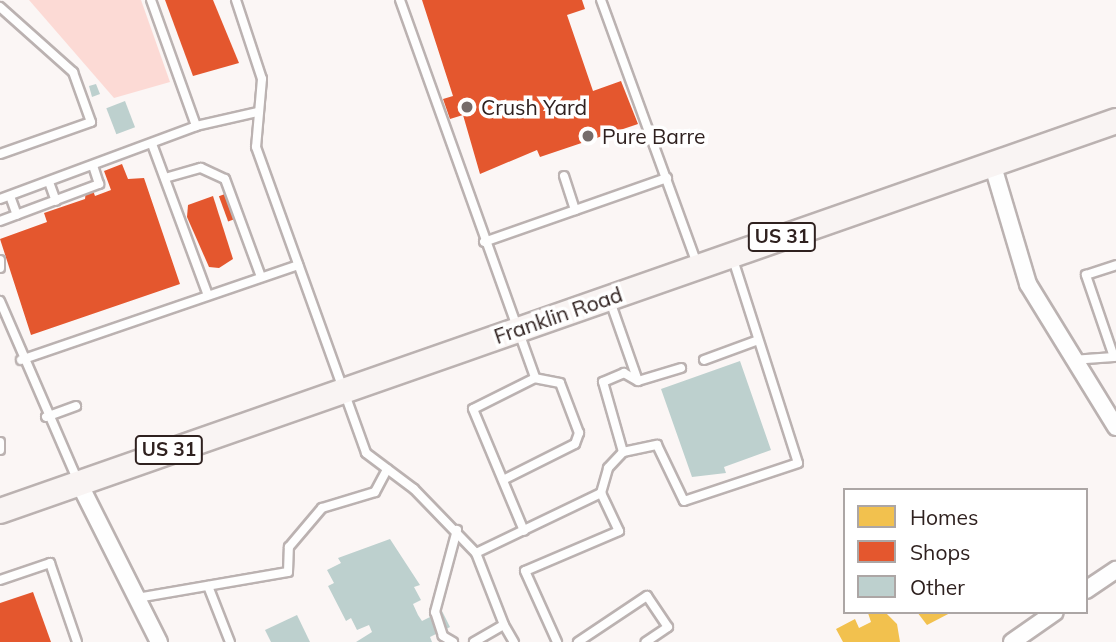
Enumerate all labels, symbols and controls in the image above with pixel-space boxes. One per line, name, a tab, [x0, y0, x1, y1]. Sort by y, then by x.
place label: Crush Yard	[481, 94, 587, 120]
marker: Crush Yard	[459, 99, 475, 115]
place label: Pure Barre	[602, 123, 705, 149]
marker: Pure Barre	[580, 128, 596, 144]
road number: US 31	[747, 221, 817, 252]
street label: Franklin Road	[491, 281, 625, 349]
road number: US 31	[134, 435, 204, 466]
legend	[843, 488, 1088, 614]
text: Homes	[910, 504, 978, 530]
text: Shops	[910, 539, 970, 565]
text: Other	[910, 574, 965, 600]

